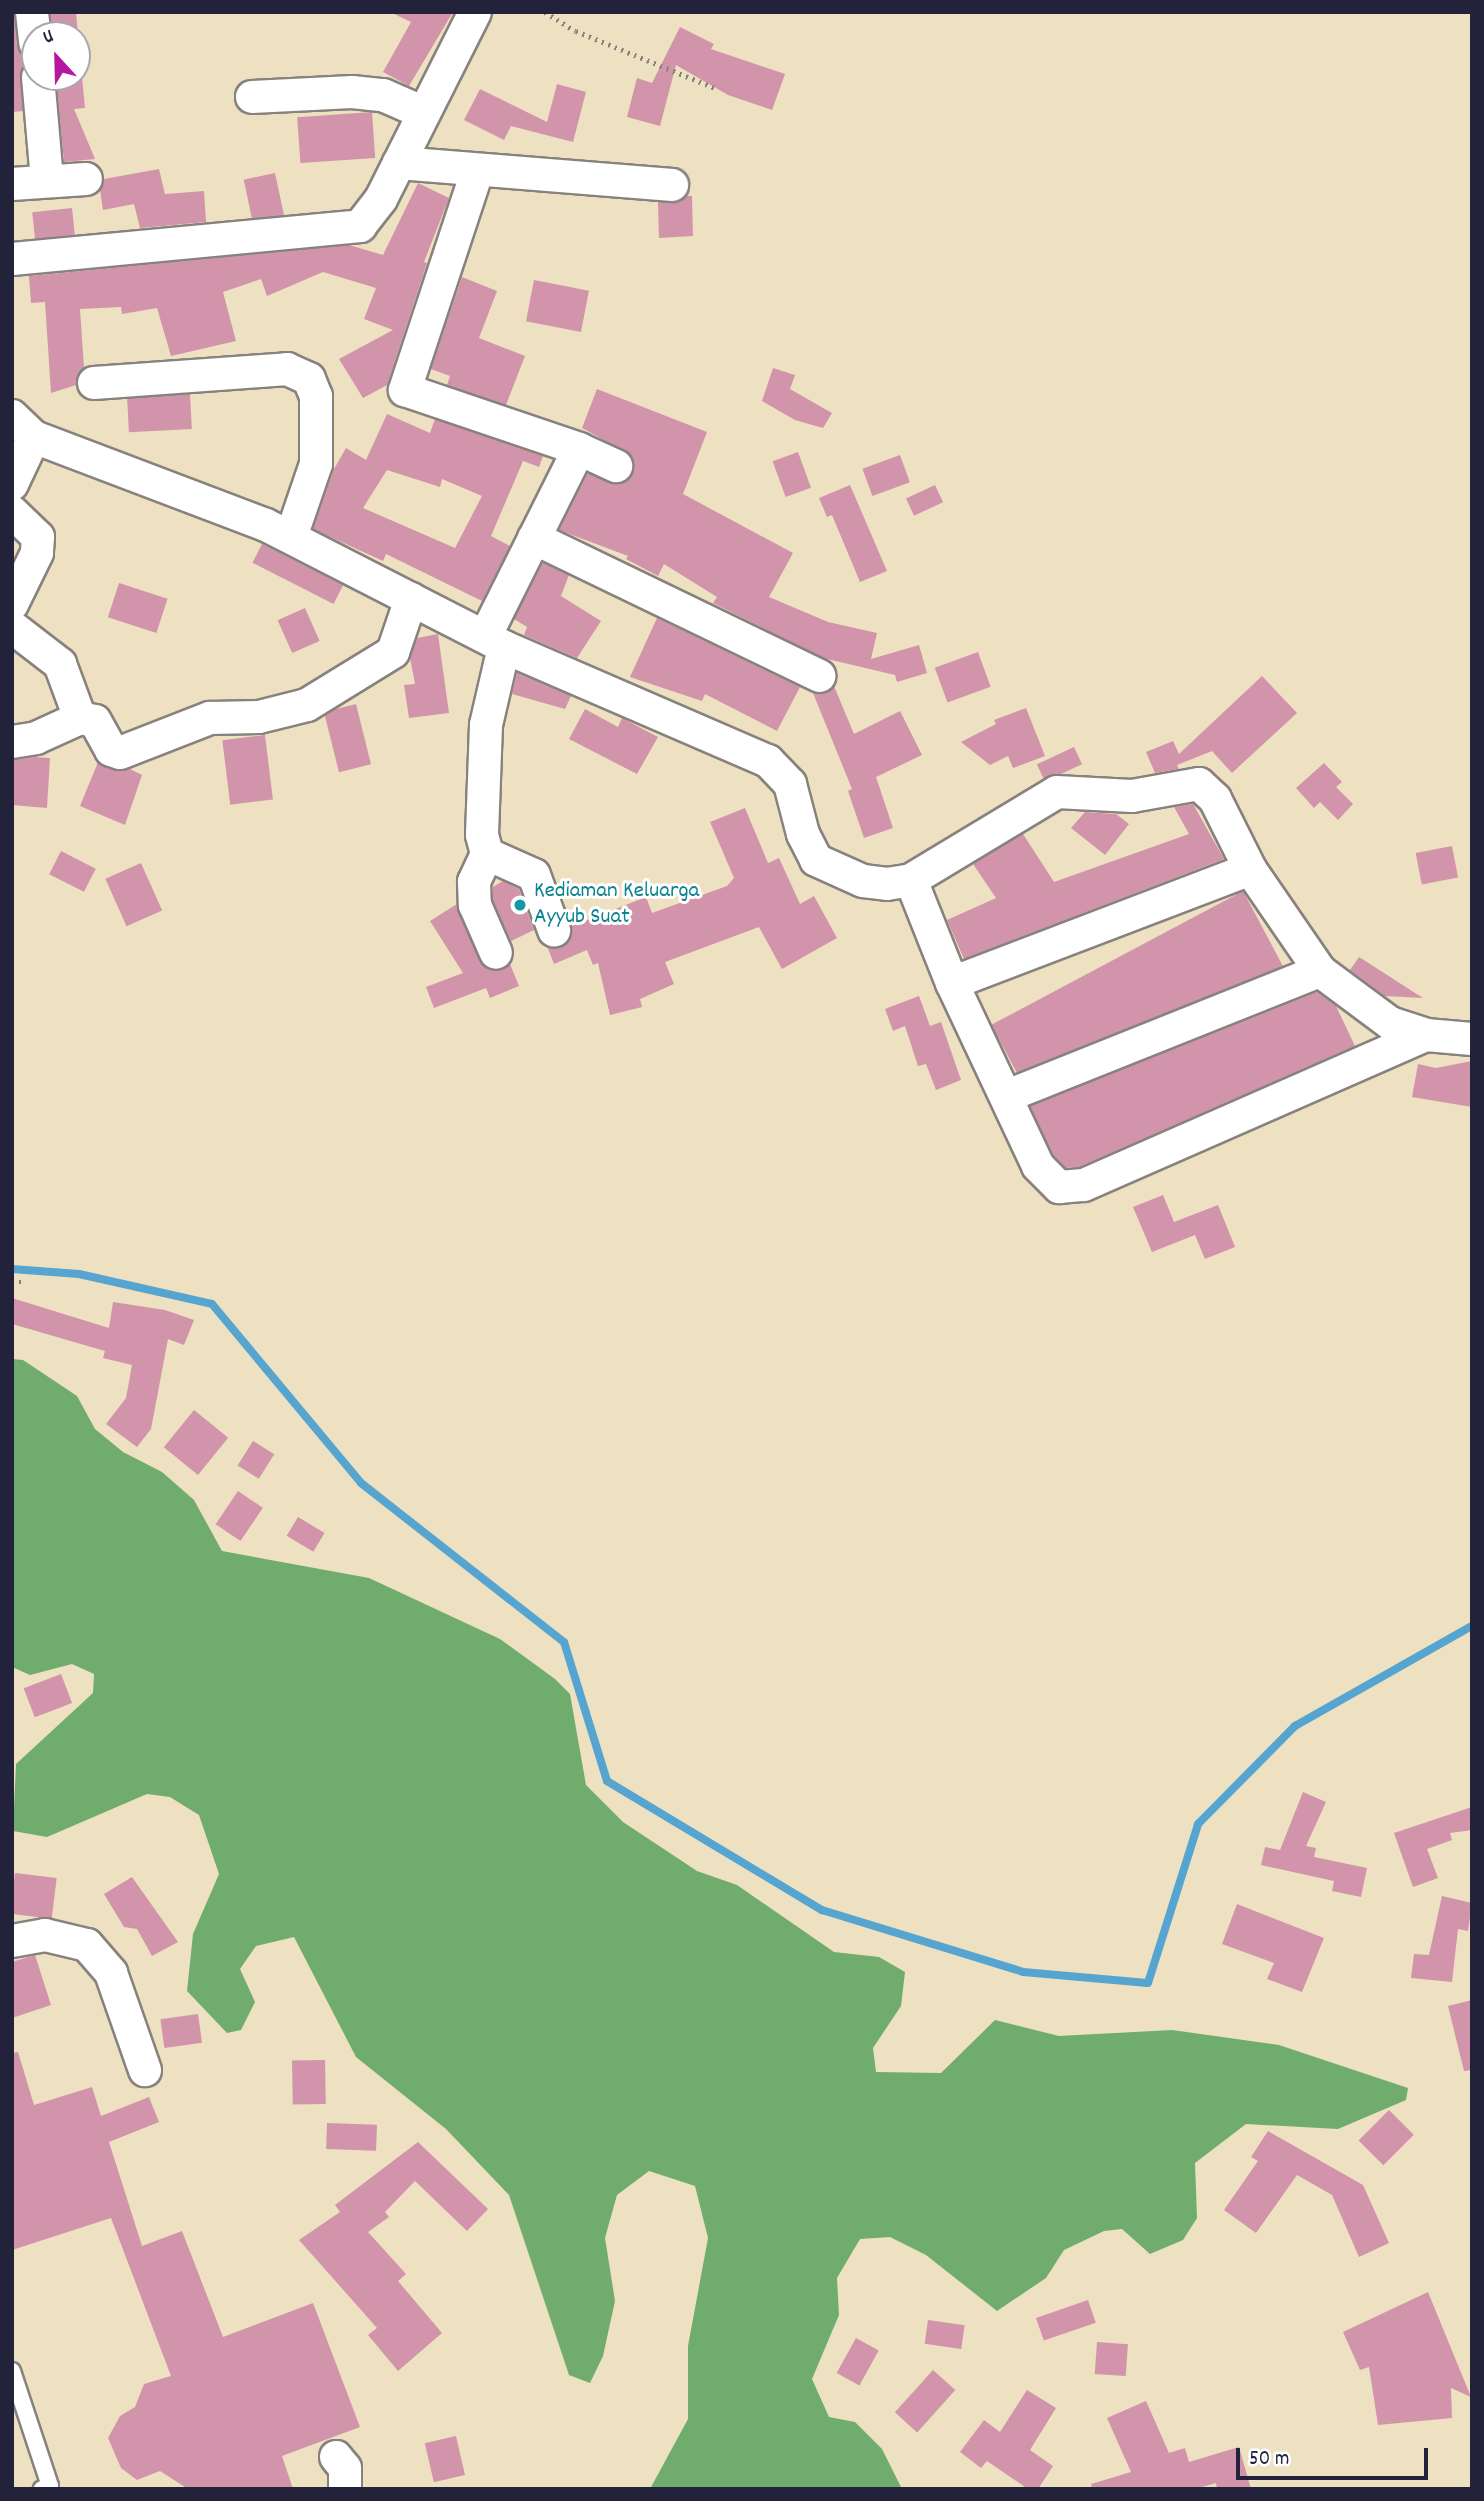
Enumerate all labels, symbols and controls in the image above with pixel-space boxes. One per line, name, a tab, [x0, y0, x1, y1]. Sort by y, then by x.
north arrow	[21, 21, 91, 91]
text: U	[39, 24, 58, 52]
place label: Kediaman Keluarga Ayyub Suat	[534, 878, 699, 932]
marker: Kediaman Keluarga Ayyub Suat	[512, 897, 528, 913]
scale bar	[1239, 2434, 1432, 2478]
text: 50 m	[1249, 2445, 1289, 2475]

